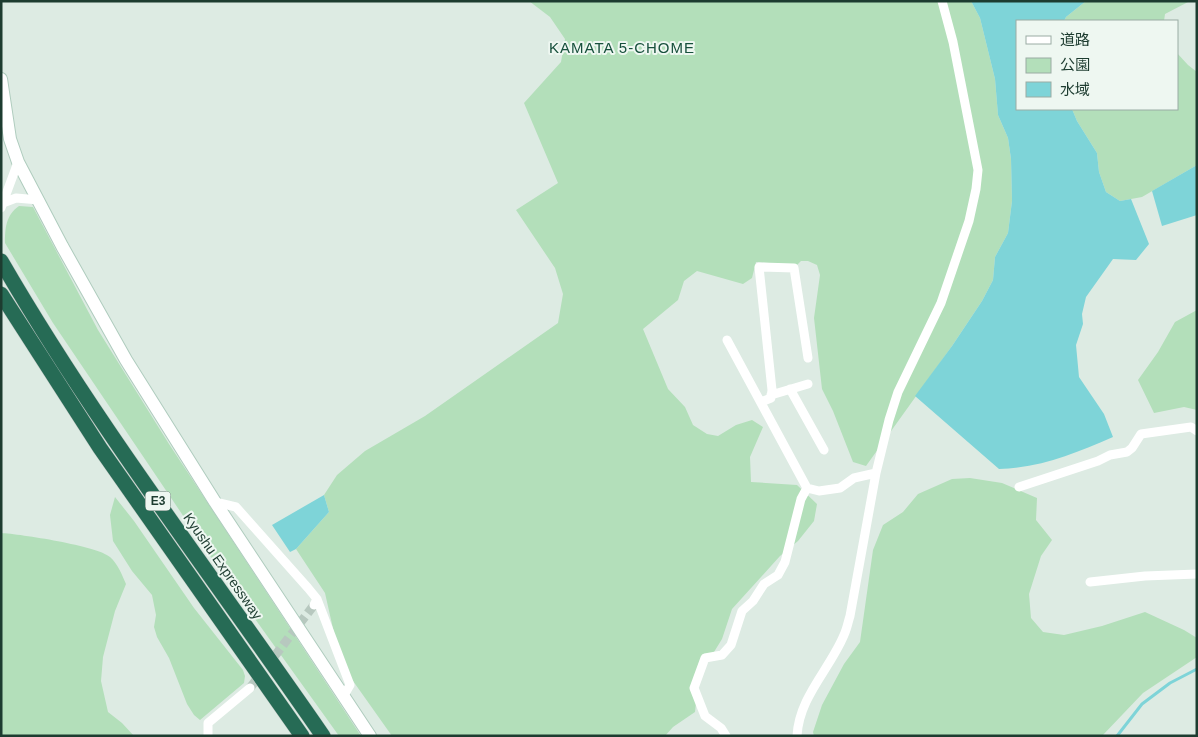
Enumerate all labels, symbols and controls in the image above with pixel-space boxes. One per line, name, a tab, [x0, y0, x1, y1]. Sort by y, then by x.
legend	[1016, 20, 1178, 110]
text: 道路	[1060, 31, 1090, 48]
district label: KAMATA 5-CHOME	[549, 39, 695, 56]
text: 公園	[1060, 56, 1090, 73]
text: 水域	[1060, 81, 1090, 98]
road number: E3	[146, 492, 170, 511]
street label: Kyushu Expressway	[180, 510, 266, 622]

